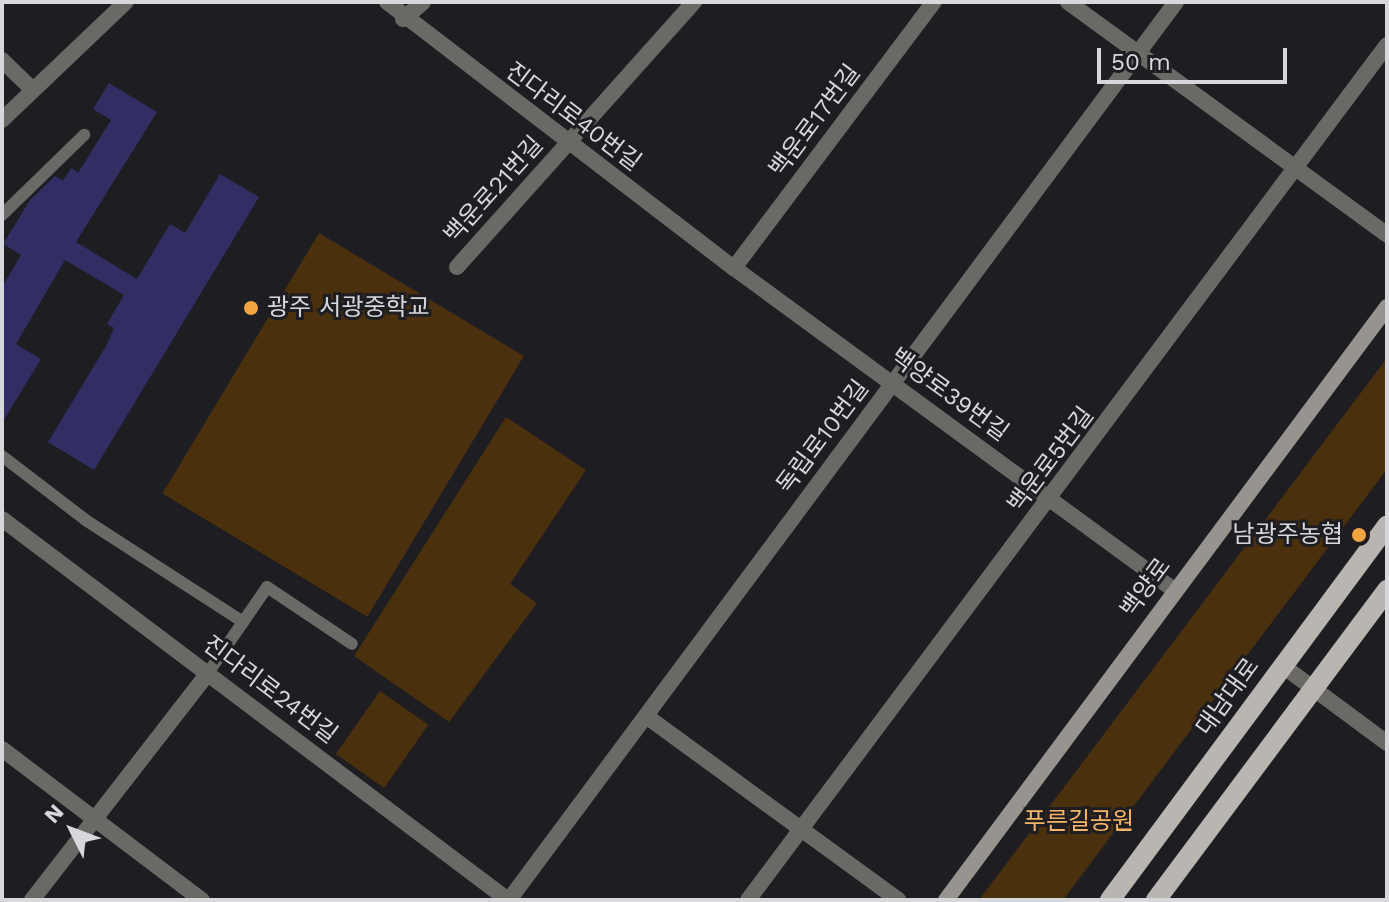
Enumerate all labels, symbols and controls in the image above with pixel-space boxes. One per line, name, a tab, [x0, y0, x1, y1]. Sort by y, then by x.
scale bar	[1101, 32, 1291, 82]
text: 50 m	[1111, 48, 1171, 76]
street label: 진다리로40번길	[500, 57, 646, 177]
street label: 백운로17번길	[763, 59, 867, 183]
street label: 백운로21번길	[439, 131, 549, 249]
place label: 광주 서광중학교	[267, 294, 430, 322]
marker: 광주 서광중학교	[242, 299, 260, 317]
street label: 백양로39번길	[884, 342, 1014, 448]
street label: 독립로10번길	[771, 375, 875, 499]
street label: 백운로5번길	[1002, 402, 1100, 518]
place label: 남광주농협	[1233, 521, 1343, 549]
marker: 남광주농협	[1350, 526, 1368, 544]
street label: 백양로	[1115, 553, 1177, 623]
street label: 진다리로24번길	[197, 630, 343, 750]
street label: 대남대로	[1190, 653, 1266, 741]
north arrow	[32, 790, 112, 870]
text: N	[39, 799, 69, 828]
park label: 푸른길공원	[1024, 808, 1134, 836]

